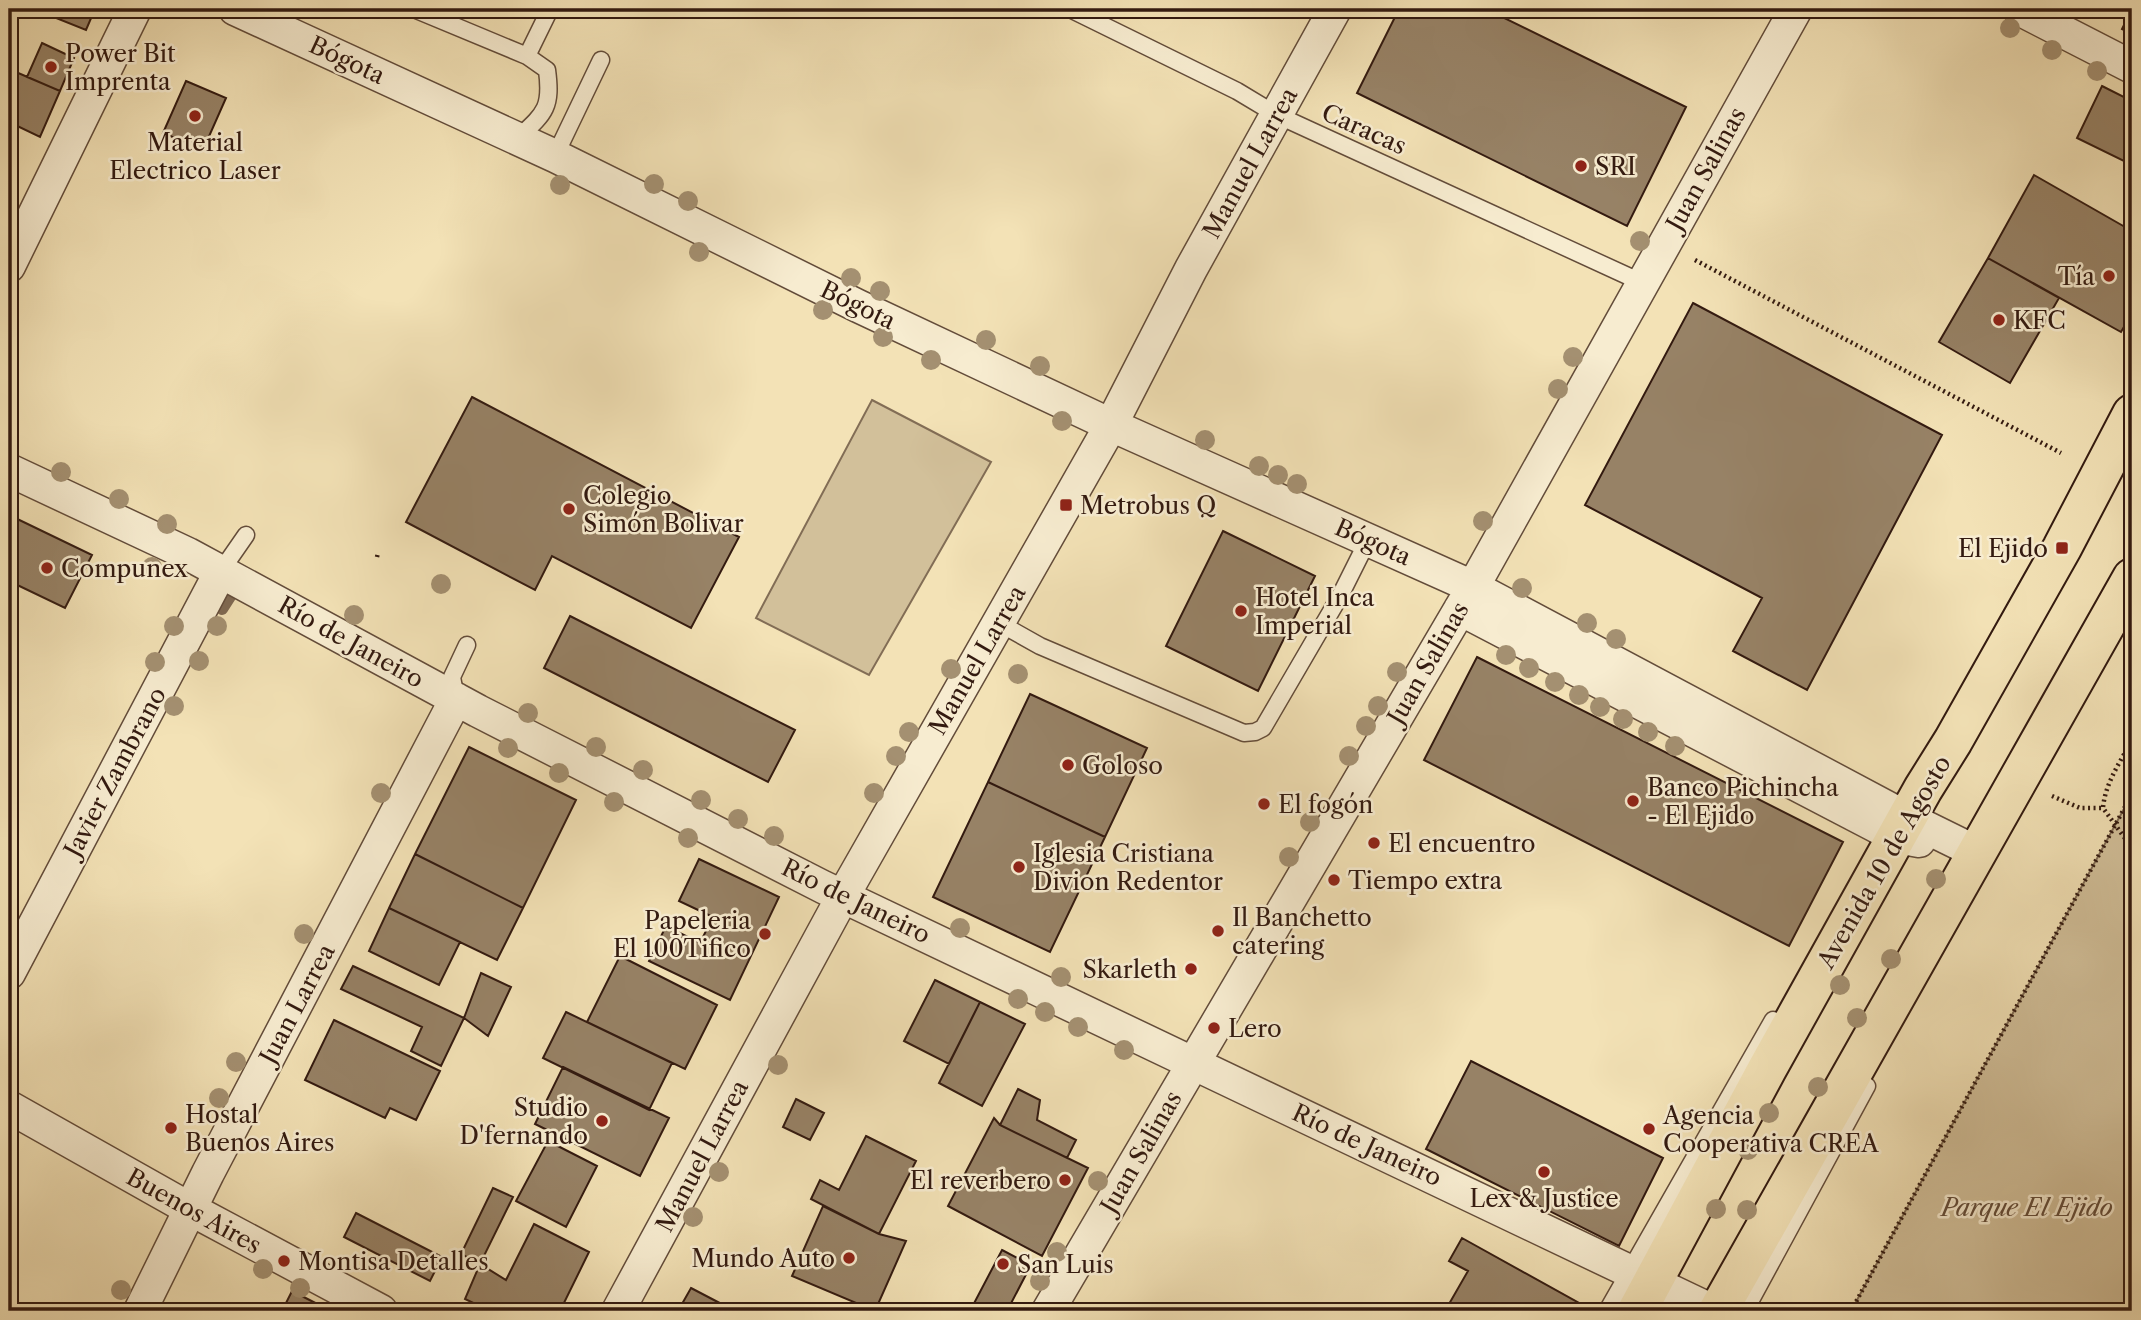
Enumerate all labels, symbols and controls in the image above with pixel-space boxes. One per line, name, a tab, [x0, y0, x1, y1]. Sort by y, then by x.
street label: Bógota	[305, 30, 390, 90]
place label: Power Bit Imprenta	[65, 39, 176, 96]
marker: Power Bit Imprenta	[43, 59, 59, 75]
street label: Manuel Larrea	[1197, 82, 1304, 243]
street label: Caracas	[1317, 98, 1411, 160]
street label: Juan Salinas	[1658, 102, 1752, 239]
marker: Material Electrico Laser	[187, 108, 203, 124]
place label: Material Electrico Laser	[109, 128, 281, 185]
place label: SRI	[1595, 152, 1636, 181]
marker: SRI	[1573, 158, 1589, 174]
place label: Tía	[2057, 262, 2095, 291]
marker: Tía	[2101, 268, 2117, 284]
street label: Bógota	[816, 274, 901, 336]
place label: KFC	[2013, 306, 2066, 335]
marker: KFC	[1991, 312, 2007, 328]
place label: Colegio Simón Bolivar	[583, 481, 744, 538]
place label: Metrobus Q	[1080, 491, 1216, 520]
marker: Metrobus Q	[1058, 497, 1074, 513]
marker: Colegio Simón Bolivar	[561, 501, 577, 517]
street label: Bógota	[1331, 513, 1416, 572]
place label: El Ejido	[1958, 534, 2048, 563]
marker: El Ejido	[2054, 540, 2070, 556]
place label: Compunex	[61, 554, 188, 583]
marker: Compunex	[39, 560, 55, 576]
street label: Manuel Larrea	[922, 580, 1032, 740]
place label: Hotel Inca Imperial	[1255, 583, 1375, 640]
street label: Río de Janeiro	[273, 590, 429, 694]
street label: Juan Salinas	[1379, 597, 1475, 733]
marker: Hotel Inca Imperial	[1233, 603, 1249, 619]
street label: Javier Zambrano	[56, 682, 172, 865]
street label: Avenida 10 de Agosto	[1811, 750, 1957, 975]
place label: Goloso	[1082, 751, 1163, 780]
marker: Goloso	[1060, 757, 1076, 773]
place label: Banco Pichincha - El Ejido	[1647, 773, 1839, 830]
place label: El fogón	[1278, 790, 1373, 819]
marker: Banco Pichincha - El Ejido	[1625, 793, 1641, 809]
marker: El fogón	[1256, 796, 1272, 812]
place label: El encuentro	[1388, 829, 1535, 858]
marker: El encuentro	[1366, 835, 1382, 851]
place label: Iglesia Cristiana Divion Redentor	[1033, 839, 1223, 896]
street label: Río de Janeiro	[777, 853, 935, 949]
marker: Iglesia Cristiana Divion Redentor	[1011, 859, 1027, 875]
place label: Tiempo extra	[1348, 866, 1503, 895]
marker: Tiempo extra	[1326, 872, 1342, 888]
place label: Il Banchetto catering	[1232, 903, 1372, 960]
place label: Papeleria El 100Tifico	[613, 906, 751, 963]
marker: Il Banchetto catering	[1210, 923, 1226, 939]
marker: Papeleria El 100Tifico	[757, 926, 773, 942]
street label: Juan Larrea	[251, 939, 341, 1072]
place label: Skarleth	[1082, 955, 1177, 984]
marker: Skarleth	[1183, 961, 1199, 977]
place label: Lero	[1228, 1014, 1282, 1043]
marker: Lero	[1206, 1020, 1222, 1036]
street label: Manuel Larrea	[650, 1075, 754, 1237]
street label: Juan Salinas	[1092, 1086, 1188, 1222]
place label: Studio D'fernando	[460, 1093, 588, 1150]
street label: Río de Janeiro	[1288, 1098, 1446, 1192]
place label: Hostal Buenos Aires	[185, 1100, 334, 1157]
place label: Agencia Cooperativa CREA	[1662, 1101, 1880, 1158]
marker: Studio D'fernando	[594, 1113, 610, 1129]
marker: Hostal Buenos Aires	[163, 1120, 179, 1136]
marker: Agencia Cooperativa CREA	[1641, 1121, 1657, 1137]
street label: Buenos Aires	[122, 1162, 266, 1260]
marker: Lex & Justice	[1536, 1164, 1552, 1180]
place label: El reverbero	[910, 1166, 1051, 1195]
marker: El reverbero	[1057, 1172, 1073, 1188]
place label: Lex & Justice	[1469, 1184, 1619, 1213]
park label: Parque El Ejido	[1939, 1193, 2113, 1222]
place label: Mundo Auto	[691, 1244, 835, 1273]
place label: Montisa Detalles	[298, 1247, 489, 1276]
marker: Mundo Auto	[841, 1250, 857, 1266]
place label: San Luis	[1017, 1250, 1114, 1279]
marker: Montisa Detalles	[276, 1253, 292, 1269]
marker: San Luis	[995, 1256, 1011, 1272]

